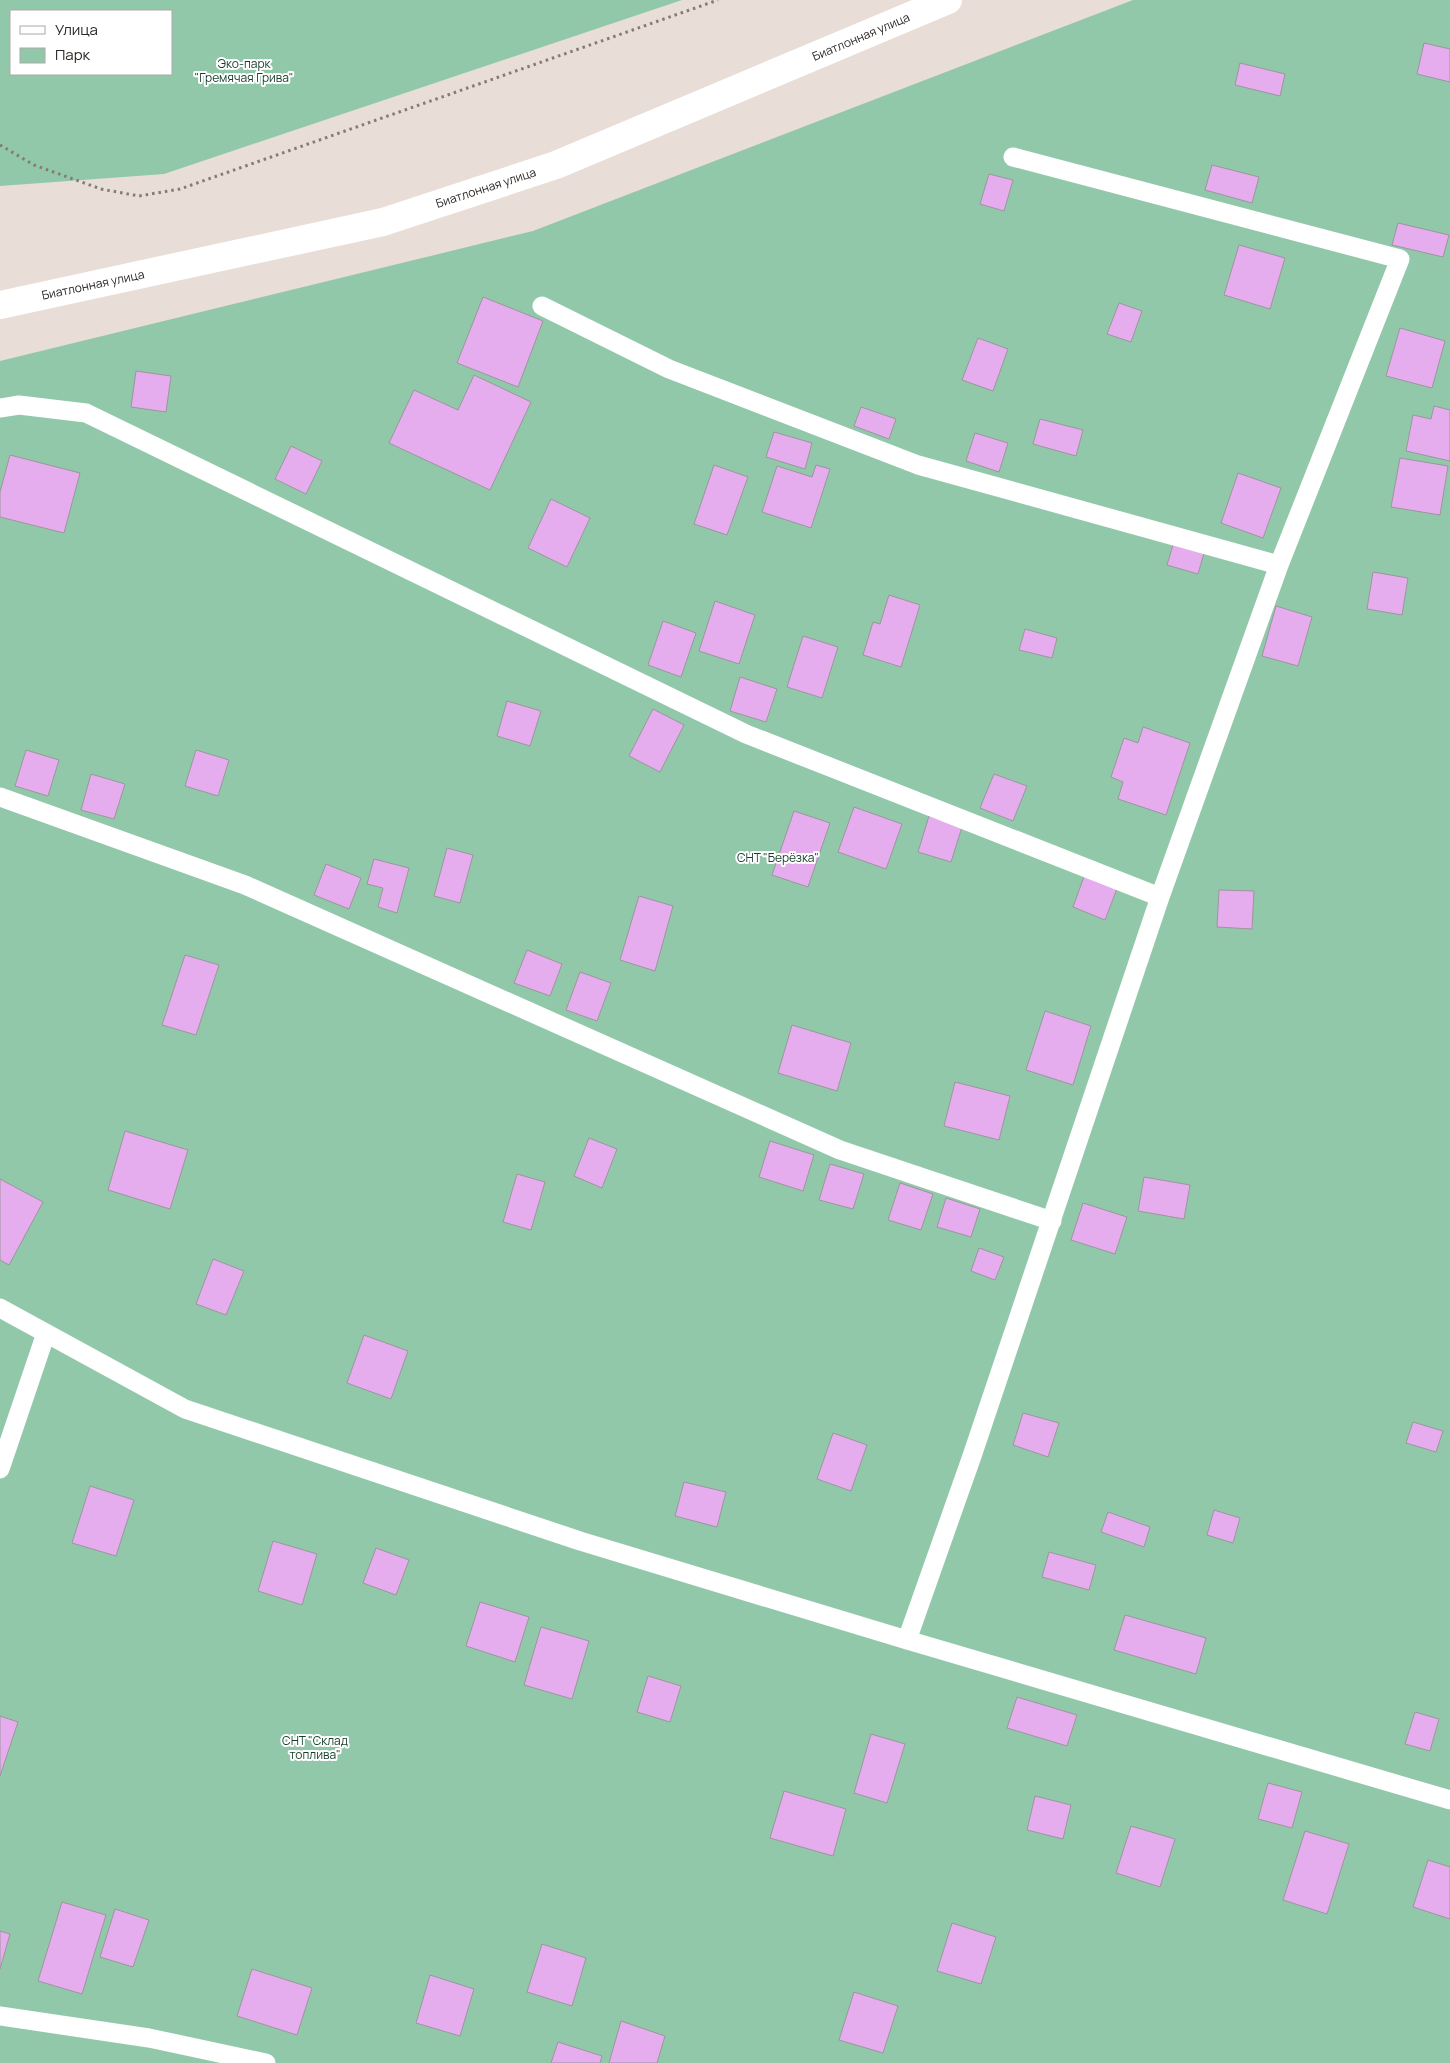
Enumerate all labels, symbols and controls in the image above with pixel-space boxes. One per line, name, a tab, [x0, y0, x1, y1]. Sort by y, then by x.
street label: Биатлонная улица	[809, 8, 912, 65]
legend	[10, 10, 172, 75]
text: Улица	[55, 19, 98, 40]
text: Парк	[55, 44, 91, 65]
park label: Эко-парк "Гремячая Грива"	[195, 55, 293, 86]
street label: Биатлонная улица	[434, 163, 538, 212]
street label: Биатлонная улица	[40, 265, 146, 304]
park label: СНТ "Берёзка"	[737, 849, 819, 866]
park label: СНТ "Склад топлива"	[282, 1732, 348, 1763]

